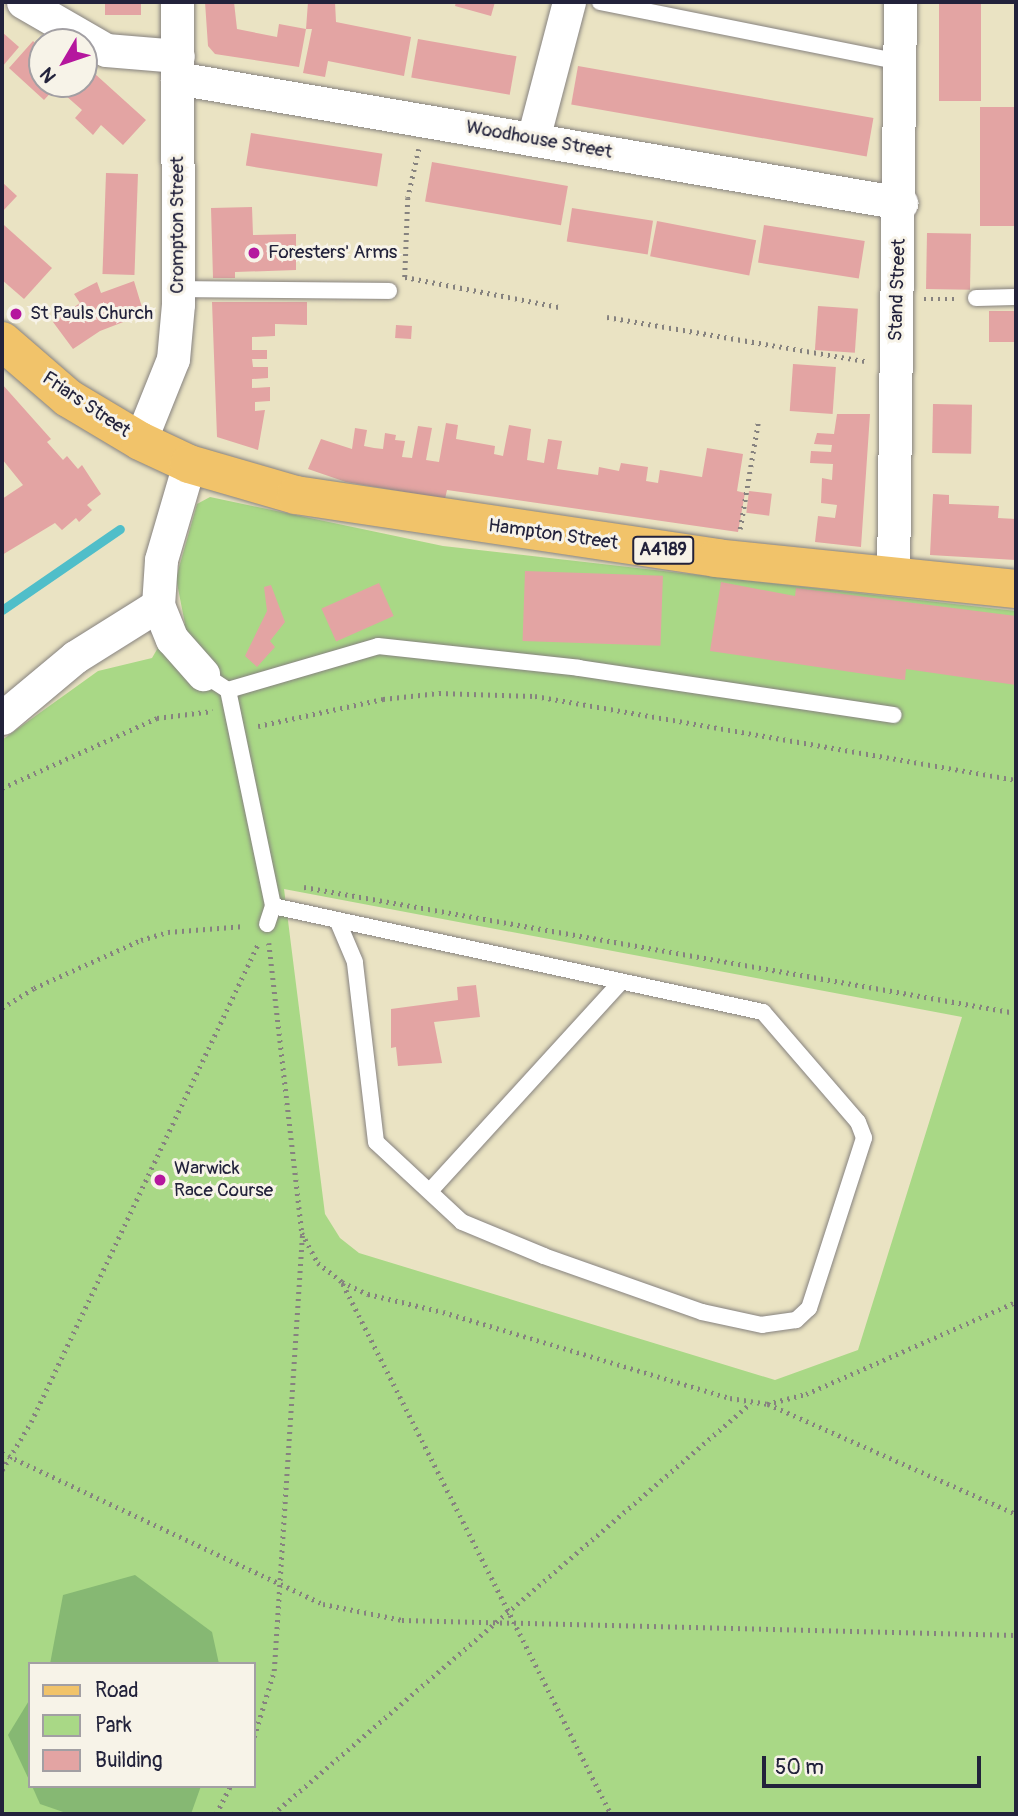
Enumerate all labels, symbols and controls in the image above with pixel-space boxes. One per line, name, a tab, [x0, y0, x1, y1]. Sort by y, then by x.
north arrow	[28, 28, 98, 98]
text: N	[35, 62, 62, 88]
street label: Woodhouse Street	[464, 116, 614, 164]
street label: Crompton Street	[167, 156, 189, 294]
street label: Stand Street	[885, 238, 911, 342]
place label: Foresters' Arms	[268, 242, 397, 264]
marker: Foresters' Arms	[246, 245, 262, 261]
place label: St Pauls Church	[30, 303, 153, 325]
marker: St Pauls Church	[8, 306, 24, 322]
street label: Friars Street	[38, 367, 134, 443]
street label: Hampton Street	[487, 515, 619, 555]
road number: A4189	[632, 536, 694, 564]
place label: Warwick Race Course	[174, 1158, 273, 1202]
marker: Warwick Race Course	[152, 1172, 168, 1188]
legend	[28, 1662, 256, 1788]
text: Road	[95, 1677, 139, 1704]
text: Park	[95, 1712, 132, 1739]
scale bar	[766, 1742, 985, 1786]
text: Building	[95, 1747, 162, 1774]
text: 50 m	[775, 1754, 824, 1781]

